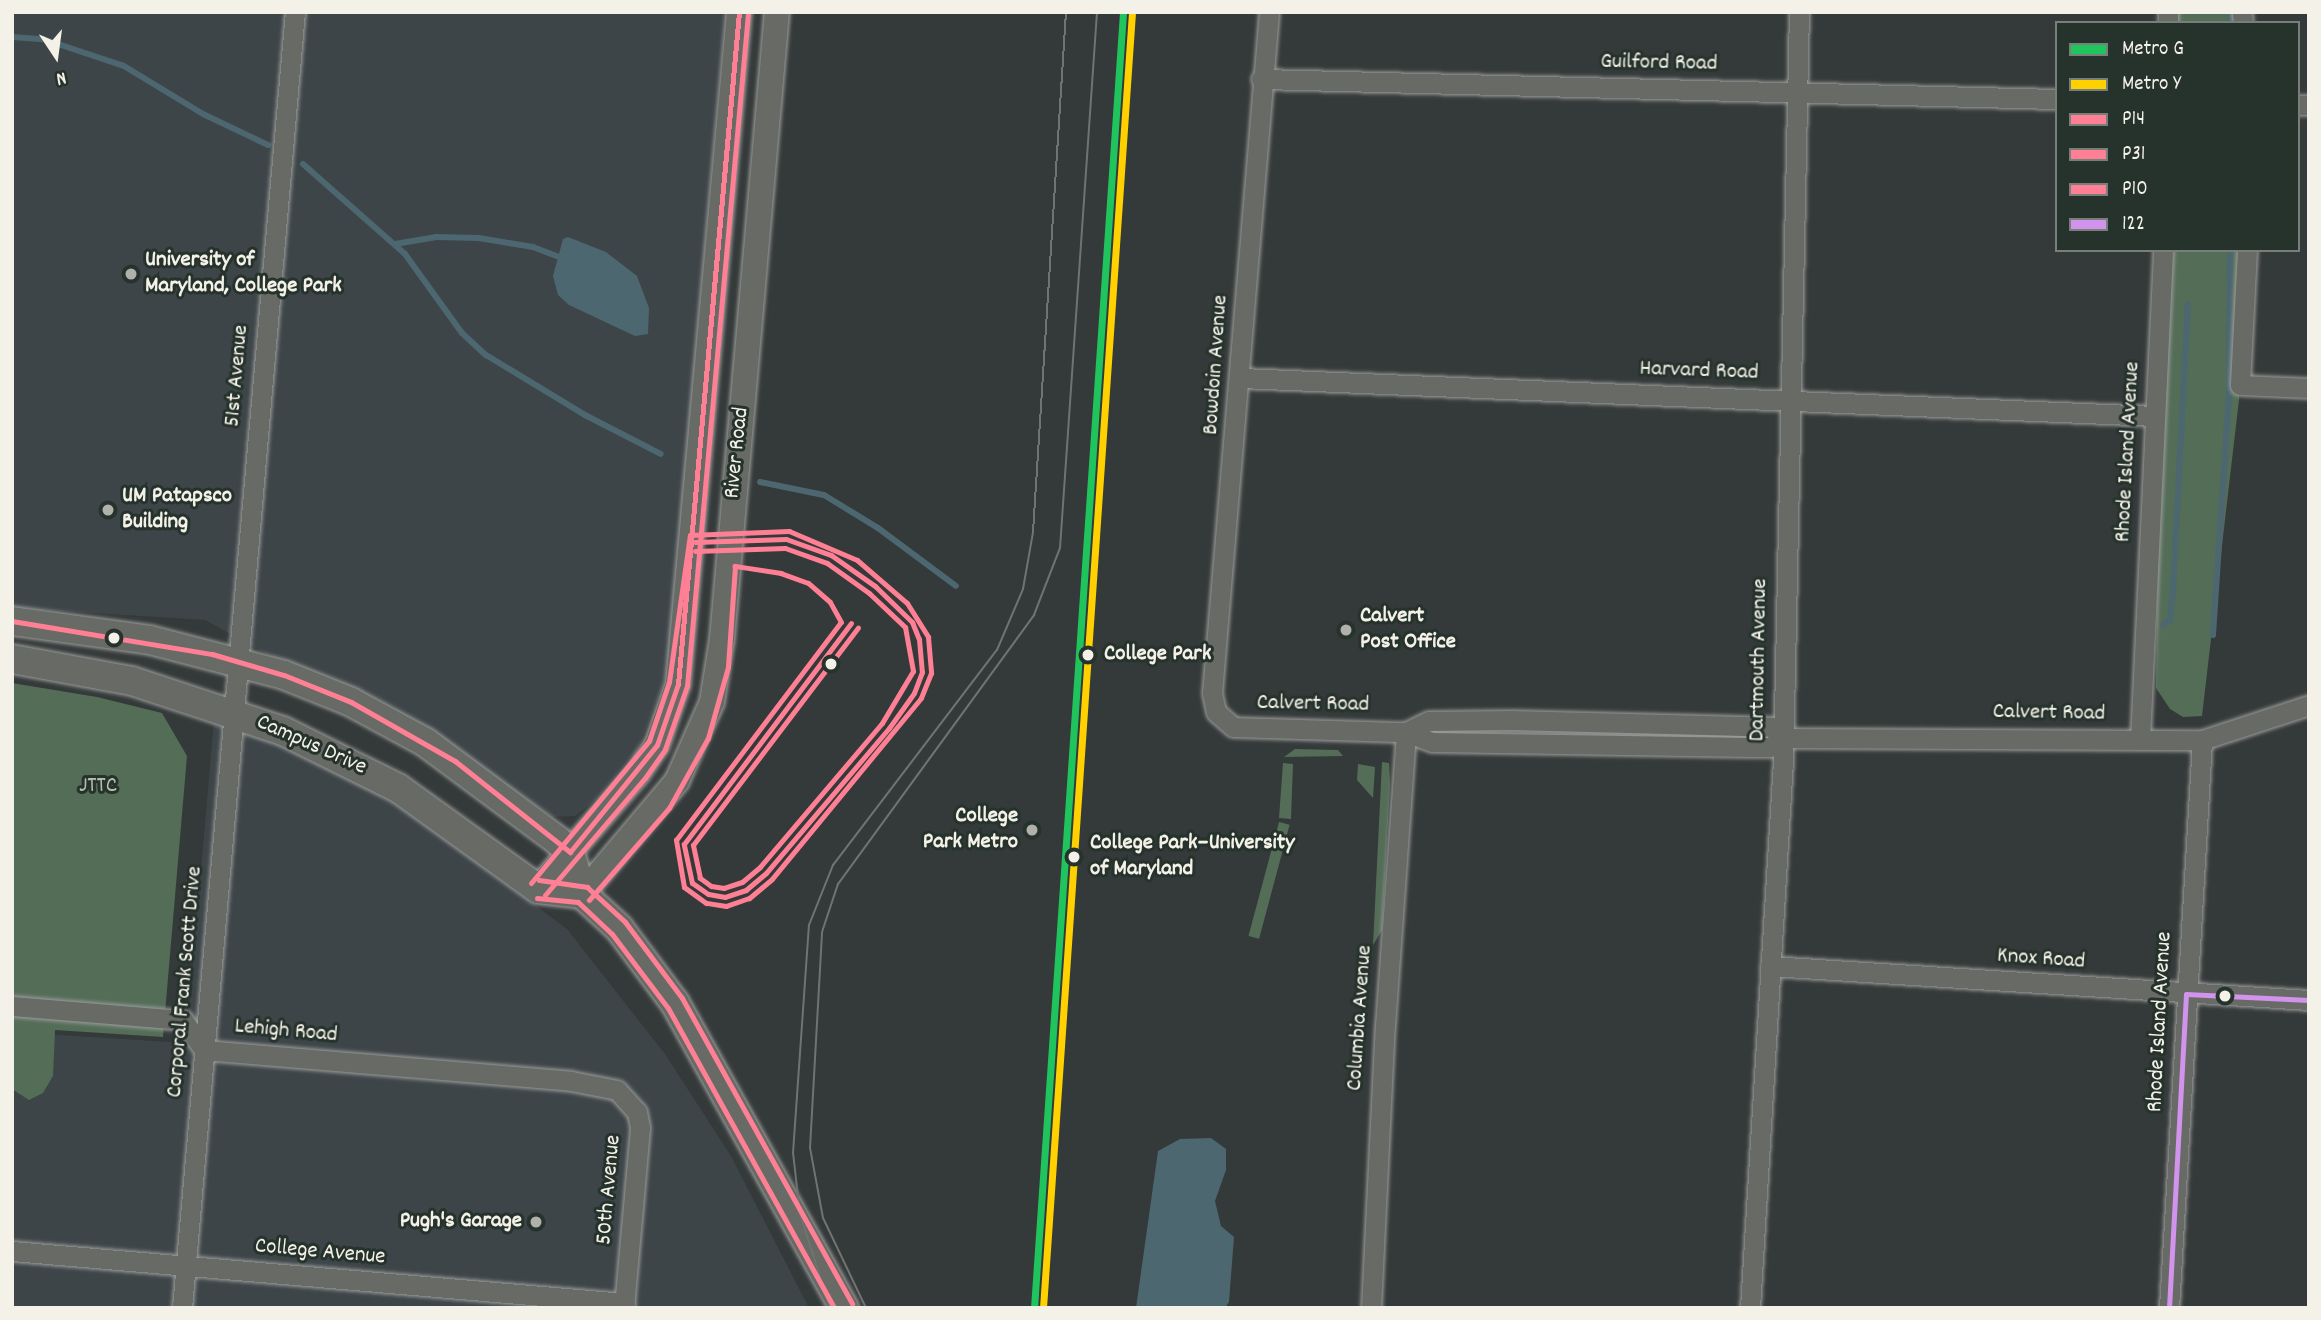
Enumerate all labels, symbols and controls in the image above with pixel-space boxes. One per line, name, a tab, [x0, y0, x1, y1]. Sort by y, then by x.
north arrow	[21, 21, 91, 91]
legend	[2055, 21, 2300, 252]
text: Metro G	[2122, 35, 2184, 65]
street label: Guilford Road	[1600, 49, 1718, 79]
text: N	[53, 63, 68, 91]
text: Metro Y	[2122, 70, 2181, 100]
text: P14	[2122, 105, 2145, 135]
text: P31	[2122, 140, 2145, 170]
text: P10	[2122, 175, 2148, 205]
text: 122	[2122, 210, 2145, 240]
place label: University of Maryland, College Park	[145, 247, 342, 301]
marker: University of Maryland, College Park	[123, 266, 139, 282]
street label: Bowdoin Avenue	[1198, 294, 1236, 436]
street label: 51st Avenue	[220, 324, 256, 428]
street label: Harvard Road	[1639, 356, 1759, 388]
street label: Rhode Island Avenue	[2110, 361, 2148, 543]
street label: River Road	[719, 406, 757, 500]
place label: UM Patapsco Building	[122, 483, 232, 537]
marker: UM Patapsco Building	[100, 502, 116, 518]
street label: Dartmouth Avenue	[1745, 578, 1775, 742]
place label: Calvert Post Office	[1360, 603, 1456, 657]
marker: Calvert Post Office	[1338, 622, 1354, 638]
unlabelled marker	[107, 631, 121, 645]
place label: College Park	[1104, 641, 1211, 669]
marker: College Park	[1078, 645, 1098, 665]
unlabelled marker	[824, 657, 838, 671]
street label: Calvert Road	[1256, 690, 1370, 720]
street label: Calvert Road	[1992, 699, 2106, 729]
street label: Campus Drive	[252, 709, 370, 783]
park label: JTTC	[79, 773, 117, 801]
place label: College Park Metro	[923, 803, 1018, 857]
marker: College Park Metro	[1024, 822, 1040, 838]
place label: College Park–University of Maryland	[1090, 830, 1295, 884]
marker: College Park–University of Maryland	[1064, 847, 1084, 867]
street label: Corporal Frank Scott Drive	[162, 865, 210, 1099]
street label: Rhode Island Avenue	[2142, 931, 2180, 1113]
street label: Knox Road	[1996, 943, 2086, 977]
street label: Columbia Avenue	[1342, 944, 1380, 1092]
unlabelled marker	[2218, 989, 2232, 1003]
street label: Lehigh Road	[233, 1014, 339, 1050]
street label: 50th Avenue	[591, 1134, 629, 1246]
place label: Pugh's Garage	[400, 1208, 522, 1236]
marker: Pugh's Garage	[528, 1214, 544, 1230]
street label: College Avenue	[254, 1234, 386, 1272]

